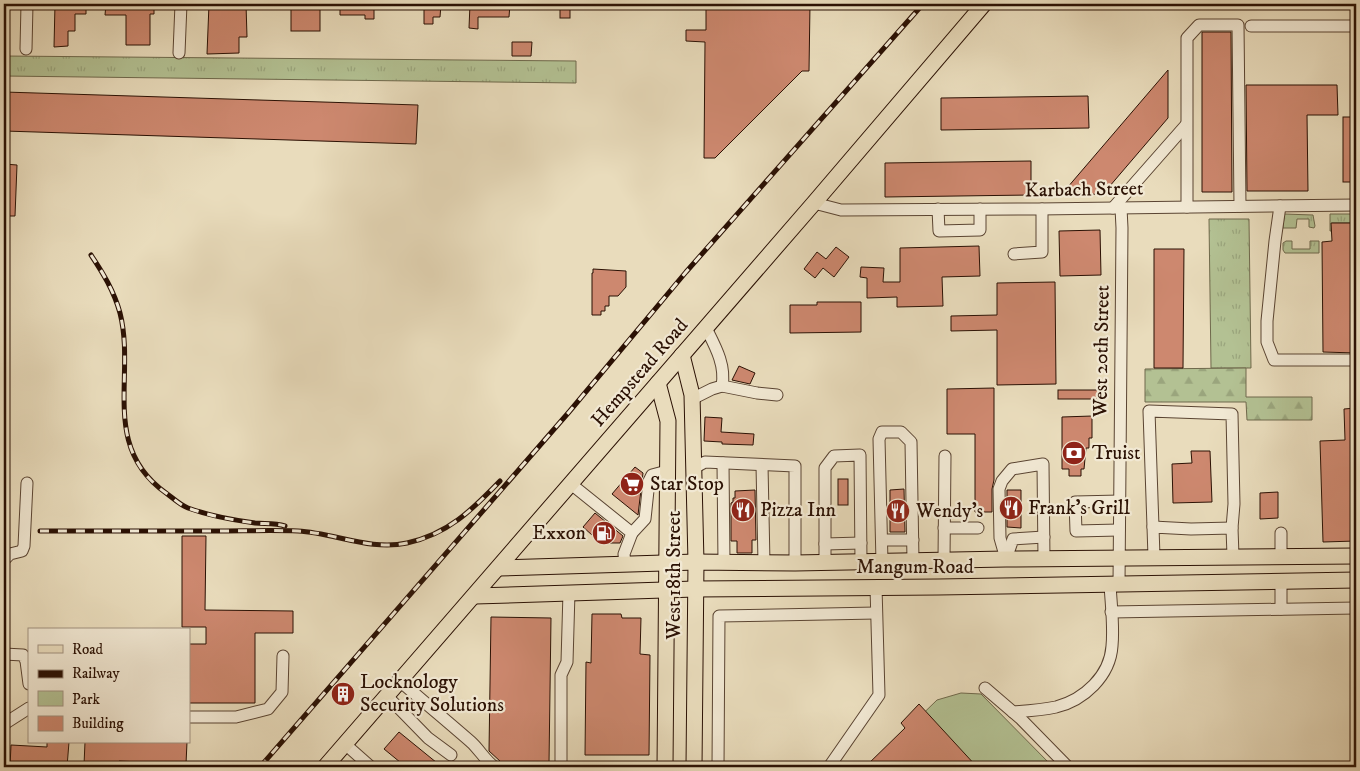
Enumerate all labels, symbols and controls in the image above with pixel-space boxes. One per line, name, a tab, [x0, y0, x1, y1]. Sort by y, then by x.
street label: Karbach Street	[1025, 176, 1143, 204]
street label: West 20th Street	[1088, 285, 1116, 418]
street label: Hempstead Road	[586, 314, 694, 432]
bank icon: Truist	[1061, 440, 1087, 466]
place label: Truist	[1092, 441, 1140, 466]
supermarket icon: Star Stop	[619, 471, 645, 497]
place label: Star Stop	[650, 472, 724, 497]
restaurant icon: Frank's Grill	[998, 495, 1024, 521]
place label: Frank's Grill	[1028, 496, 1130, 521]
restaurant icon: Pizza Inn	[730, 497, 756, 523]
place label: Pizza Inn	[760, 498, 837, 523]
restaurant icon: Wendy's	[885, 498, 911, 524]
place label: Wendy's	[915, 499, 983, 524]
street label: West 18th Street	[662, 511, 687, 640]
fuel station icon: Exxon	[591, 520, 617, 546]
place label: Exxon	[532, 521, 587, 546]
street label: Mangum Road	[856, 555, 974, 580]
legend	[28, 628, 190, 744]
text: Road	[72, 640, 104, 659]
text: Railway	[72, 664, 120, 683]
place label: Locknology Security Solutions	[360, 670, 504, 718]
building icon: Locknology Security Solutions	[330, 681, 356, 707]
text: Park	[72, 690, 101, 709]
text: Building	[72, 714, 124, 733]

